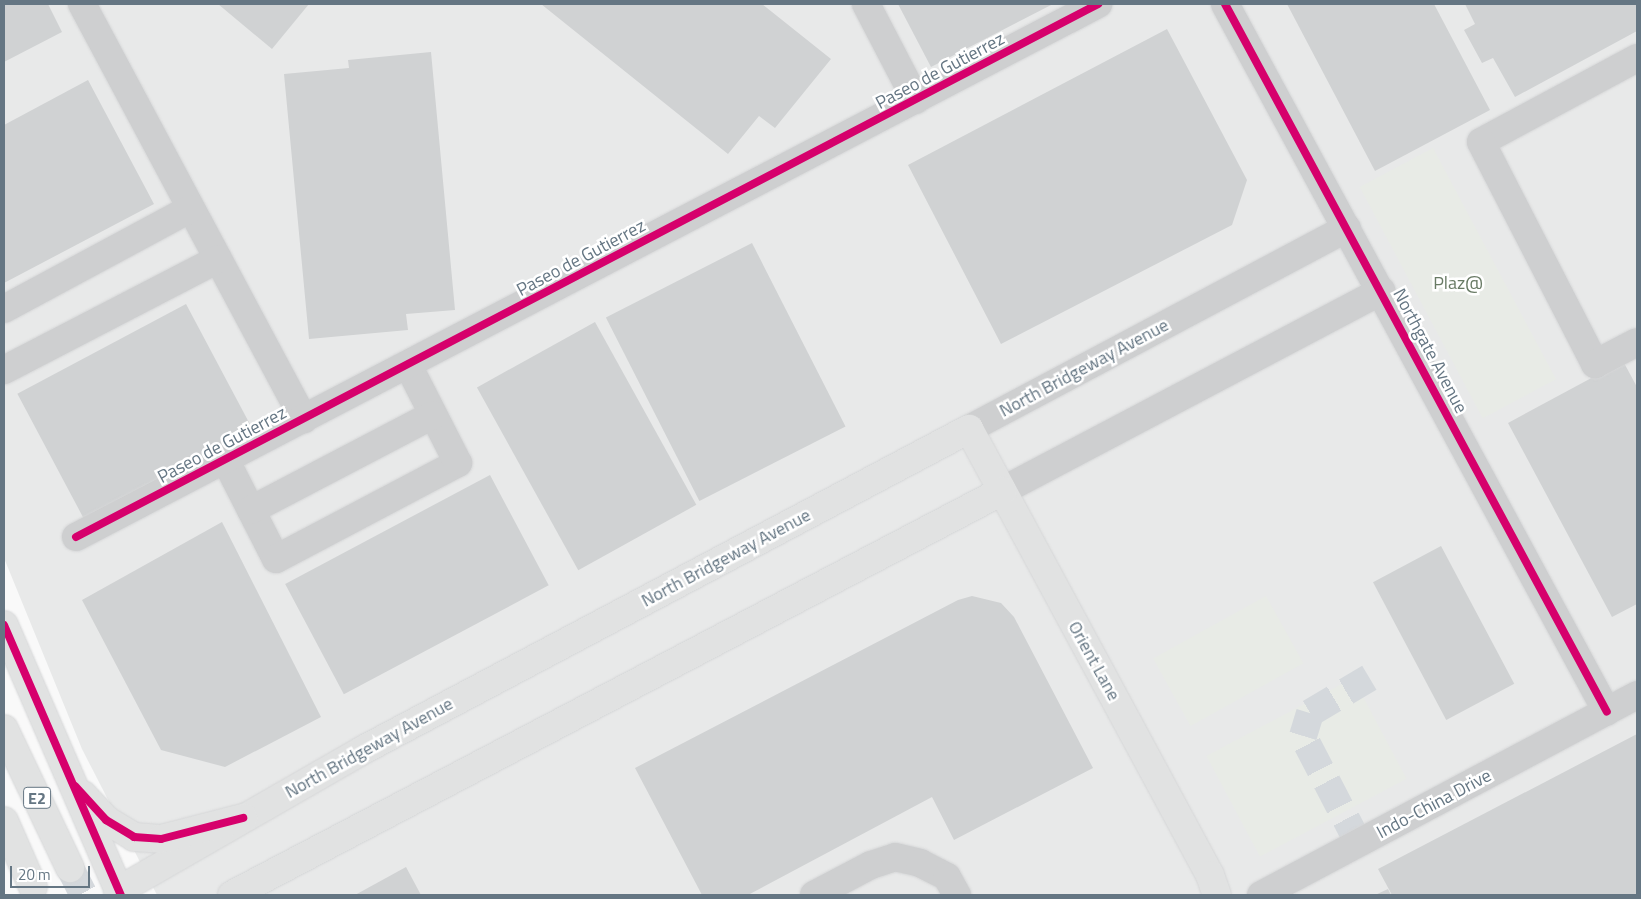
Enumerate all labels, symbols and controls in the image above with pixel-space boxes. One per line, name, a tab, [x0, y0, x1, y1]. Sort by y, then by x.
street label: Paseo de Gutierrez	[872, 28, 1008, 114]
street label: Paseo de Gutierrez	[513, 215, 649, 301]
park label: Plaz@	[1433, 272, 1483, 294]
street label: Northgate Avenue	[1388, 285, 1472, 417]
street label: North Bridgeway Avenue	[996, 314, 1172, 422]
street label: Paseo de Gutierrez	[154, 402, 290, 488]
street label: North Bridgeway Avenue	[638, 504, 814, 612]
street label: Orient Lane	[1063, 618, 1125, 704]
street label: North Bridgeway Avenue	[281, 693, 457, 803]
street label: Indo-China Drive	[1373, 765, 1495, 843]
road number: E2	[22, 784, 52, 811]
scale bar	[12, 856, 92, 888]
text: 20 m	[18, 863, 51, 886]

